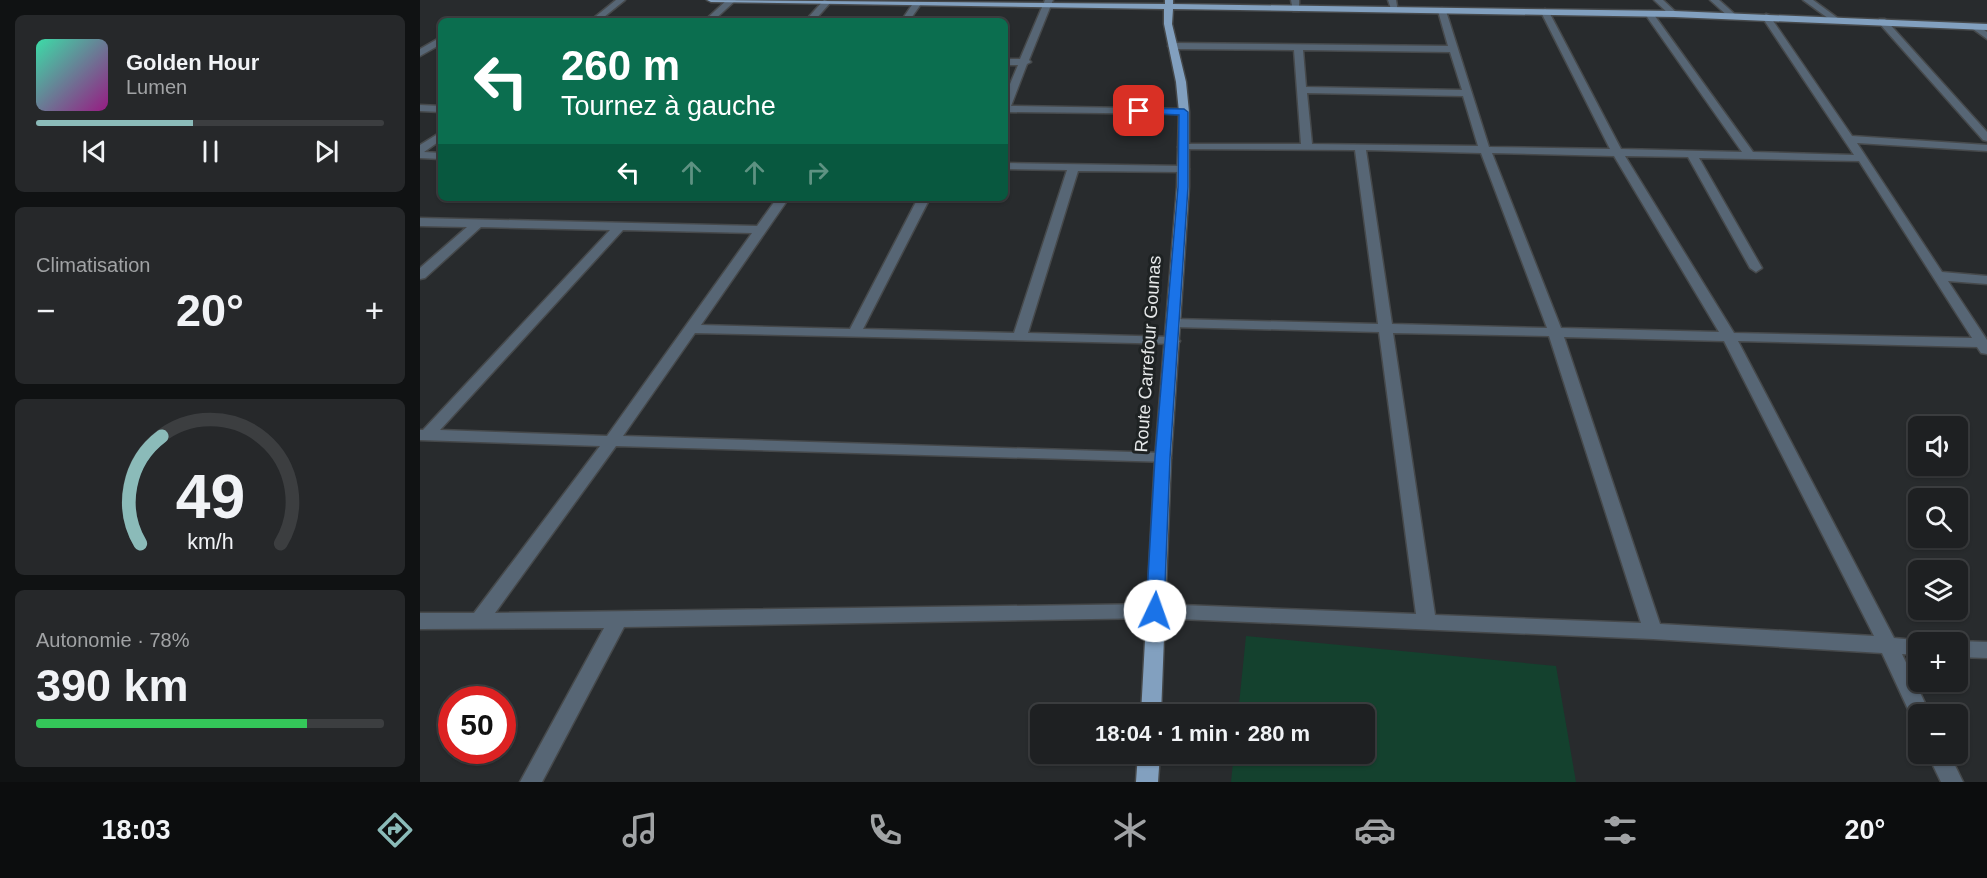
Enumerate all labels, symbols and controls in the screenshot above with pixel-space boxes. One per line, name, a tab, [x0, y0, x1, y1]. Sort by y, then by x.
icon: left	[462, 42, 540, 120]
text: 260 m	[561, 42, 680, 89]
text: Golden Hour	[126, 50, 259, 75]
text: Lumen	[126, 76, 187, 98]
pin	[1113, 85, 1164, 136]
text: Tournez à gauche	[561, 91, 776, 121]
icon: arrive	[1122, 94, 1155, 127]
icon: previous	[78, 135, 111, 168]
icon: pause	[194, 135, 227, 168]
icon: next	[310, 135, 343, 168]
icon: left	[612, 156, 645, 189]
icon: ahead	[675, 156, 708, 189]
icon: ahead	[738, 156, 771, 189]
icon: right	[801, 156, 834, 189]
text: Climatisation	[36, 254, 150, 276]
street label: Route Carrefour Gounas	[1131, 255, 1165, 453]
text: 20°	[176, 285, 244, 336]
text: −	[36, 292, 55, 329]
text: +	[365, 292, 384, 329]
map controls	[1908, 416, 1968, 764]
button: sound	[1908, 416, 1968, 476]
text: 49	[175, 462, 245, 531]
button: search	[1908, 488, 1968, 548]
text: km/h	[187, 530, 233, 554]
button: layers	[1908, 560, 1968, 620]
position arrow	[1123, 579, 1187, 643]
text: Autonomie · 78%	[36, 629, 189, 651]
button: +	[1908, 632, 1968, 692]
text: 390 km	[36, 660, 189, 711]
speed limit sign: 50	[438, 686, 516, 764]
button: −	[1908, 704, 1968, 764]
text: 18:04 · 1 min · 280 m	[1095, 721, 1310, 746]
icon: directions	[374, 809, 416, 851]
icon: music	[619, 809, 661, 851]
icon: phone	[864, 809, 906, 851]
icon: climate	[1109, 809, 1151, 851]
icon: car	[1354, 809, 1396, 851]
icon: filters	[1599, 809, 1641, 851]
text: 18:03	[102, 815, 171, 845]
text: 20°	[1845, 815, 1885, 845]

